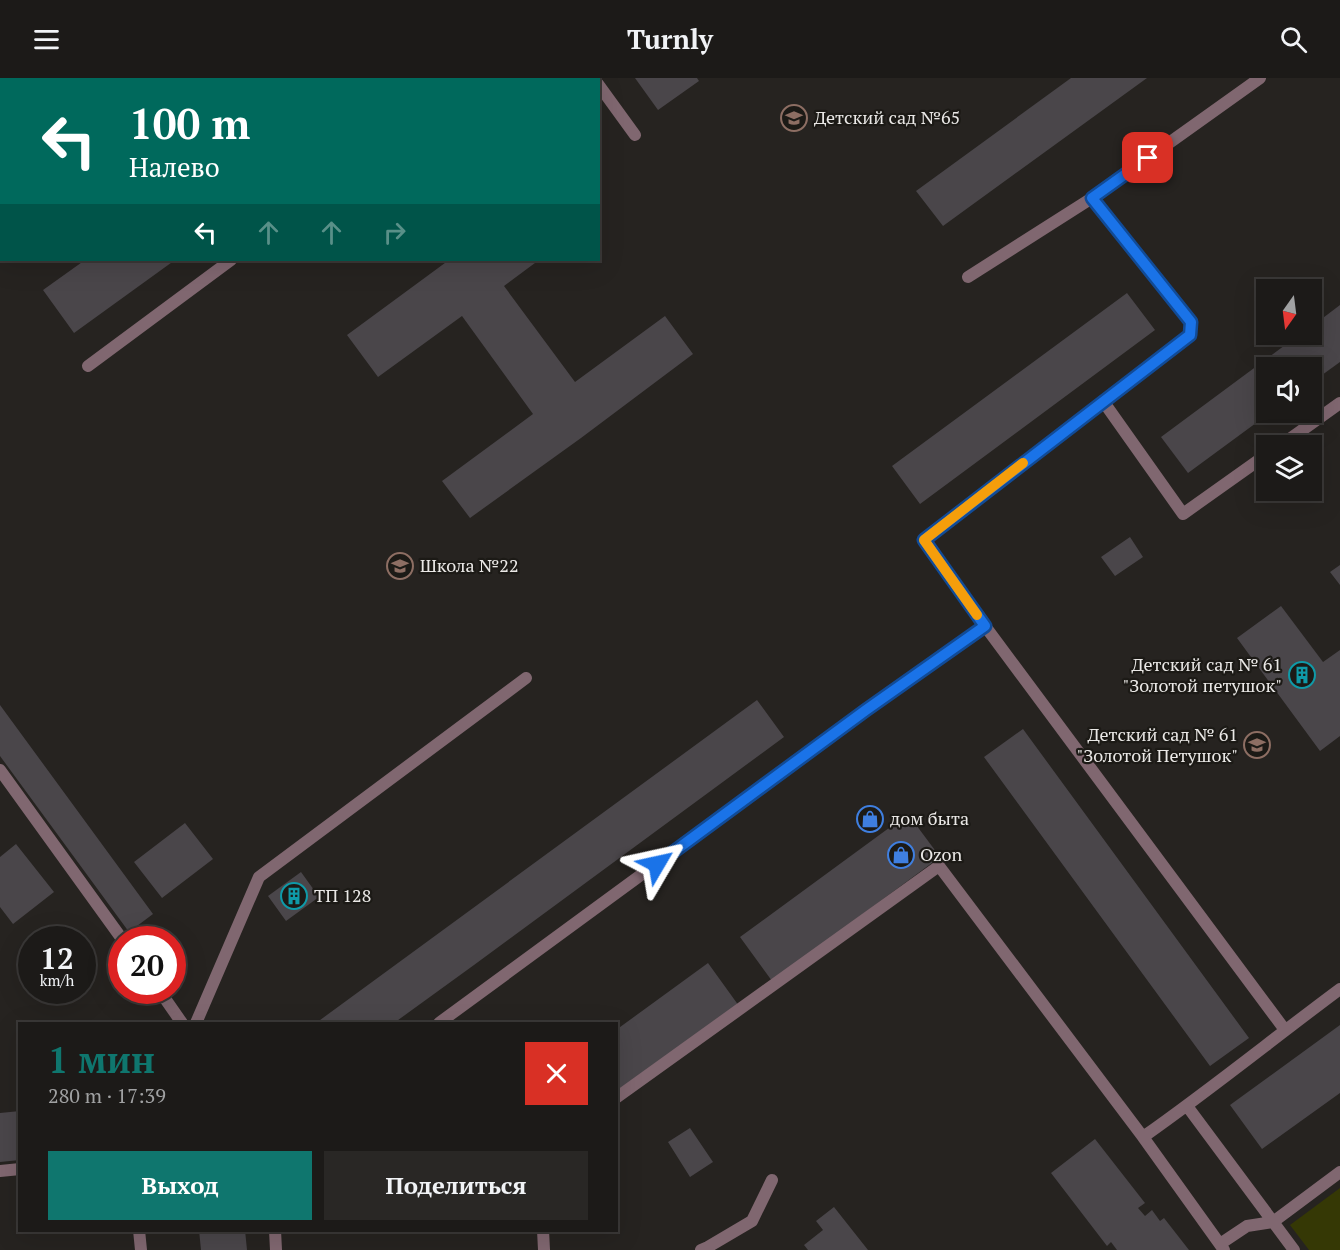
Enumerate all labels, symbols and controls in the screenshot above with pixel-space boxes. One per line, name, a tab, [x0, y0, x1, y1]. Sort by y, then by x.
text: Turnly	[627, 21, 713, 57]
icon: menu	[30, 23, 63, 56]
icon: search	[1277, 23, 1310, 56]
text: 100 m	[129, 95, 250, 151]
icon: left	[30, 102, 108, 180]
school or university icon: Детский сад №65	[779, 103, 809, 133]
place label: Детский сад №65	[814, 105, 960, 129]
pin	[1122, 132, 1173, 183]
icon: arrive	[1131, 141, 1164, 174]
text: Налево	[129, 149, 220, 185]
icon: left	[189, 216, 222, 249]
icon: ahead	[252, 216, 285, 249]
icon: ahead	[315, 216, 348, 249]
icon: right	[378, 216, 411, 249]
north arrow	[1256, 279, 1322, 345]
map controls	[1256, 279, 1322, 501]
button: sound	[1256, 357, 1322, 423]
button: layers	[1256, 435, 1322, 501]
school or university icon: Школа №22	[385, 551, 415, 581]
place label: Школа №22	[420, 553, 519, 577]
place label: Детский сад № 61 "Золотой петушок"	[1122, 652, 1282, 697]
building icon: Детский сад № 61 "Золотой петушок"	[1287, 660, 1317, 690]
place label: Детский сад № 61 "Золотой Петушок"	[1076, 722, 1238, 767]
school or university icon: Детский сад № 61 "Золотой Петушок"	[1242, 730, 1272, 760]
shop icon: дом быта	[855, 804, 885, 834]
place label: дом быта	[890, 806, 969, 830]
position arrow	[625, 832, 689, 896]
shop icon: Ozon	[886, 840, 916, 870]
place label: Ozon	[920, 842, 963, 866]
building icon: ТП 128	[279, 881, 309, 911]
place label: ТП 128	[314, 883, 371, 907]
speed limit sign: 20	[108, 926, 186, 1004]
text: 12	[40, 938, 74, 978]
text: km/h	[40, 970, 74, 990]
text: 1 мин	[48, 1036, 155, 1083]
button: close	[525, 1042, 588, 1105]
text: 280 m · 17:39	[48, 1082, 166, 1109]
button: Выход	[48, 1151, 312, 1220]
button: Поделиться	[324, 1151, 588, 1220]

